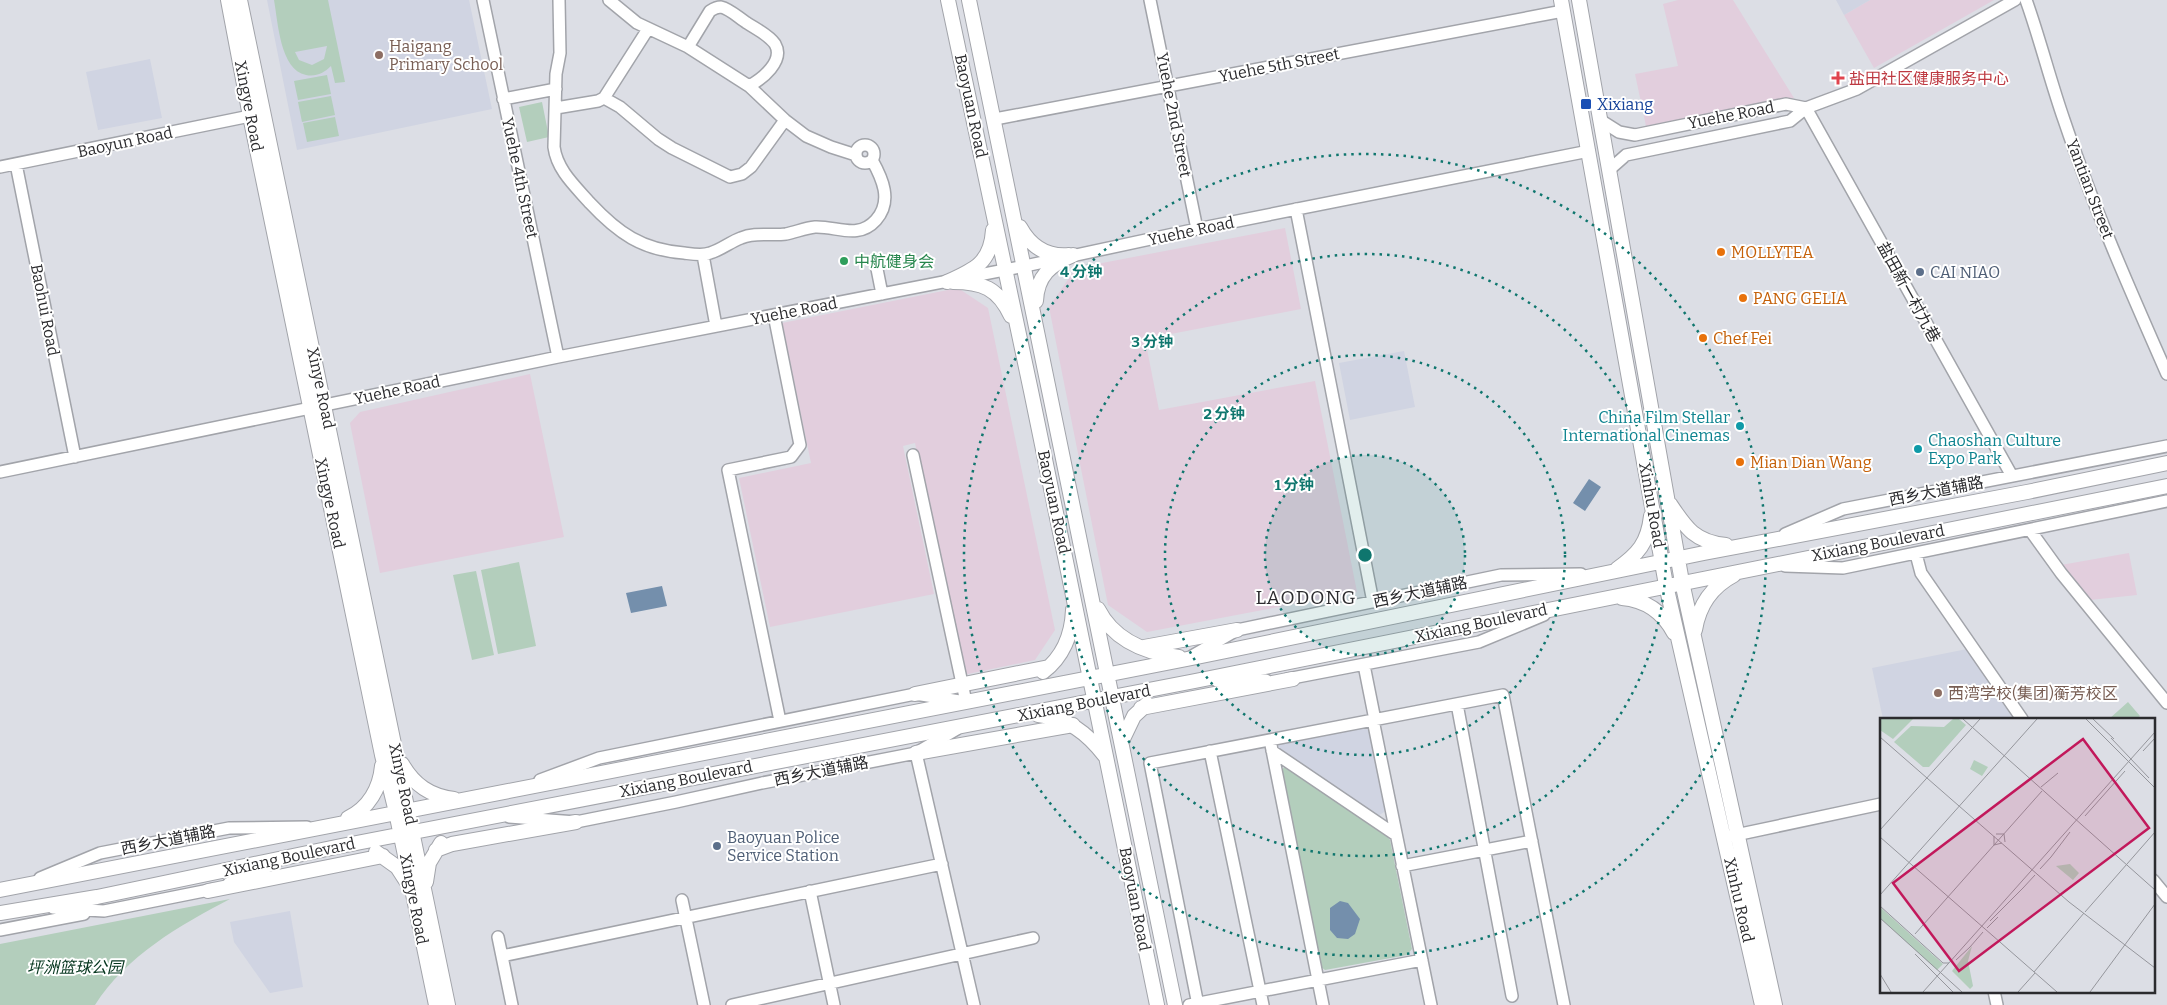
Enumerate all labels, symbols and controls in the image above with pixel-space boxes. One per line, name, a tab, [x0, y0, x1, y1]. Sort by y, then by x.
place label: Haigang Primary School	[389, 37, 504, 74]
street label: Yuehe 5th Street	[1217, 44, 1341, 86]
marker: Haigang Primary School	[373, 49, 385, 61]
street label: Yuehe 2nd Street	[1153, 51, 1195, 179]
street label: Baoyuan Road	[951, 52, 991, 160]
street label: Xingye Road	[231, 59, 267, 154]
place label: 盐田社区健康服务中心	[1849, 69, 2009, 88]
marker: 盐田社区健康服务中心	[1831, 71, 1845, 85]
place label: Xixiang	[1597, 95, 1653, 114]
marker: Xixiang	[1579, 97, 1593, 111]
street label: Yuehe Road	[1686, 97, 1776, 133]
street label: Yuehe 4th Street	[498, 116, 542, 241]
street label: Baoyun Road	[76, 123, 175, 161]
street label: Yantian Street	[2062, 136, 2118, 242]
street label: Yuehe Road	[1146, 212, 1236, 249]
street label: 盐田新一村九巷	[1874, 238, 1944, 346]
place label: MOLLYTEA	[1731, 243, 1814, 262]
marker: MOLLYTEA	[1715, 246, 1727, 258]
place label: 中航健身会	[854, 252, 934, 271]
marker: 中航健身会	[838, 255, 850, 267]
street label: Baohui Road	[27, 262, 63, 358]
text: 4 分钟	[1060, 263, 1102, 281]
place label: CAI NIAO	[1930, 263, 2000, 282]
marker: CAI NIAO	[1914, 266, 1926, 278]
place label: PANG GELIA	[1753, 289, 1848, 308]
marker: PANG GELIA	[1737, 292, 1749, 304]
street label: Yuehe Road	[749, 293, 839, 329]
place label: Chef Fei	[1713, 329, 1772, 348]
marker: Chef Fei	[1697, 332, 1709, 344]
text: 3 分钟	[1131, 333, 1173, 351]
street label: Xinye Road	[303, 345, 339, 431]
street label: Yuehe Road	[352, 371, 442, 408]
text: 2 分钟	[1203, 405, 1245, 423]
place label: China Film Stellar International Cinemas	[1563, 408, 1730, 445]
marker: China Film Stellar International Cinemas	[1734, 420, 1746, 432]
place label: Chaoshan Culture Expo Park	[1928, 431, 2061, 468]
marker: Chaoshan Culture Expo Park	[1912, 443, 1924, 455]
street label: Baoyuan Road	[1034, 448, 1074, 556]
place label: Mian Dian Wang	[1750, 453, 1872, 472]
street label: Xingye Road	[311, 456, 349, 551]
marker: Mian Dian Wang	[1734, 456, 1746, 468]
street label: Xinhu Road	[1635, 461, 1669, 550]
street label: 西乡大道辅路	[1887, 473, 1985, 509]
text: 1 分钟	[1274, 476, 1314, 494]
street label: Xixiang Boulevard	[1810, 521, 1947, 565]
centre of rings	[1356, 546, 1374, 564]
street label: 西乡大道辅路	[1371, 573, 1469, 611]
district label: LAODONG	[1255, 586, 1357, 609]
street label: Xixiang Boulevard	[1413, 600, 1549, 646]
street label: Xixiang Boulevard	[1016, 681, 1153, 725]
place label: 西湾学校(集团)蘅芳校区	[1948, 684, 2118, 703]
marker: 西湾学校(集团)蘅芳校区	[1932, 687, 1944, 699]
inset map	[1880, 718, 2154, 992]
street label: Xinye Road	[385, 741, 421, 827]
street label: 西乡大道辅路	[772, 753, 870, 789]
street label: Xixiang Boulevard	[618, 757, 755, 801]
street label: 西乡大道辅路	[119, 822, 217, 858]
place label: Baoyuan Police Service Station	[727, 828, 840, 865]
street label: Xixiang Boulevard	[221, 834, 357, 880]
marker: Baoyuan Police Service Station	[711, 840, 723, 852]
street label: Baoyuan Road	[1116, 845, 1155, 953]
street label: Xingye Road	[396, 852, 432, 947]
street label: Xinhu Road	[1720, 856, 1758, 945]
park label: 坪洲篮球公园	[27, 958, 125, 977]

